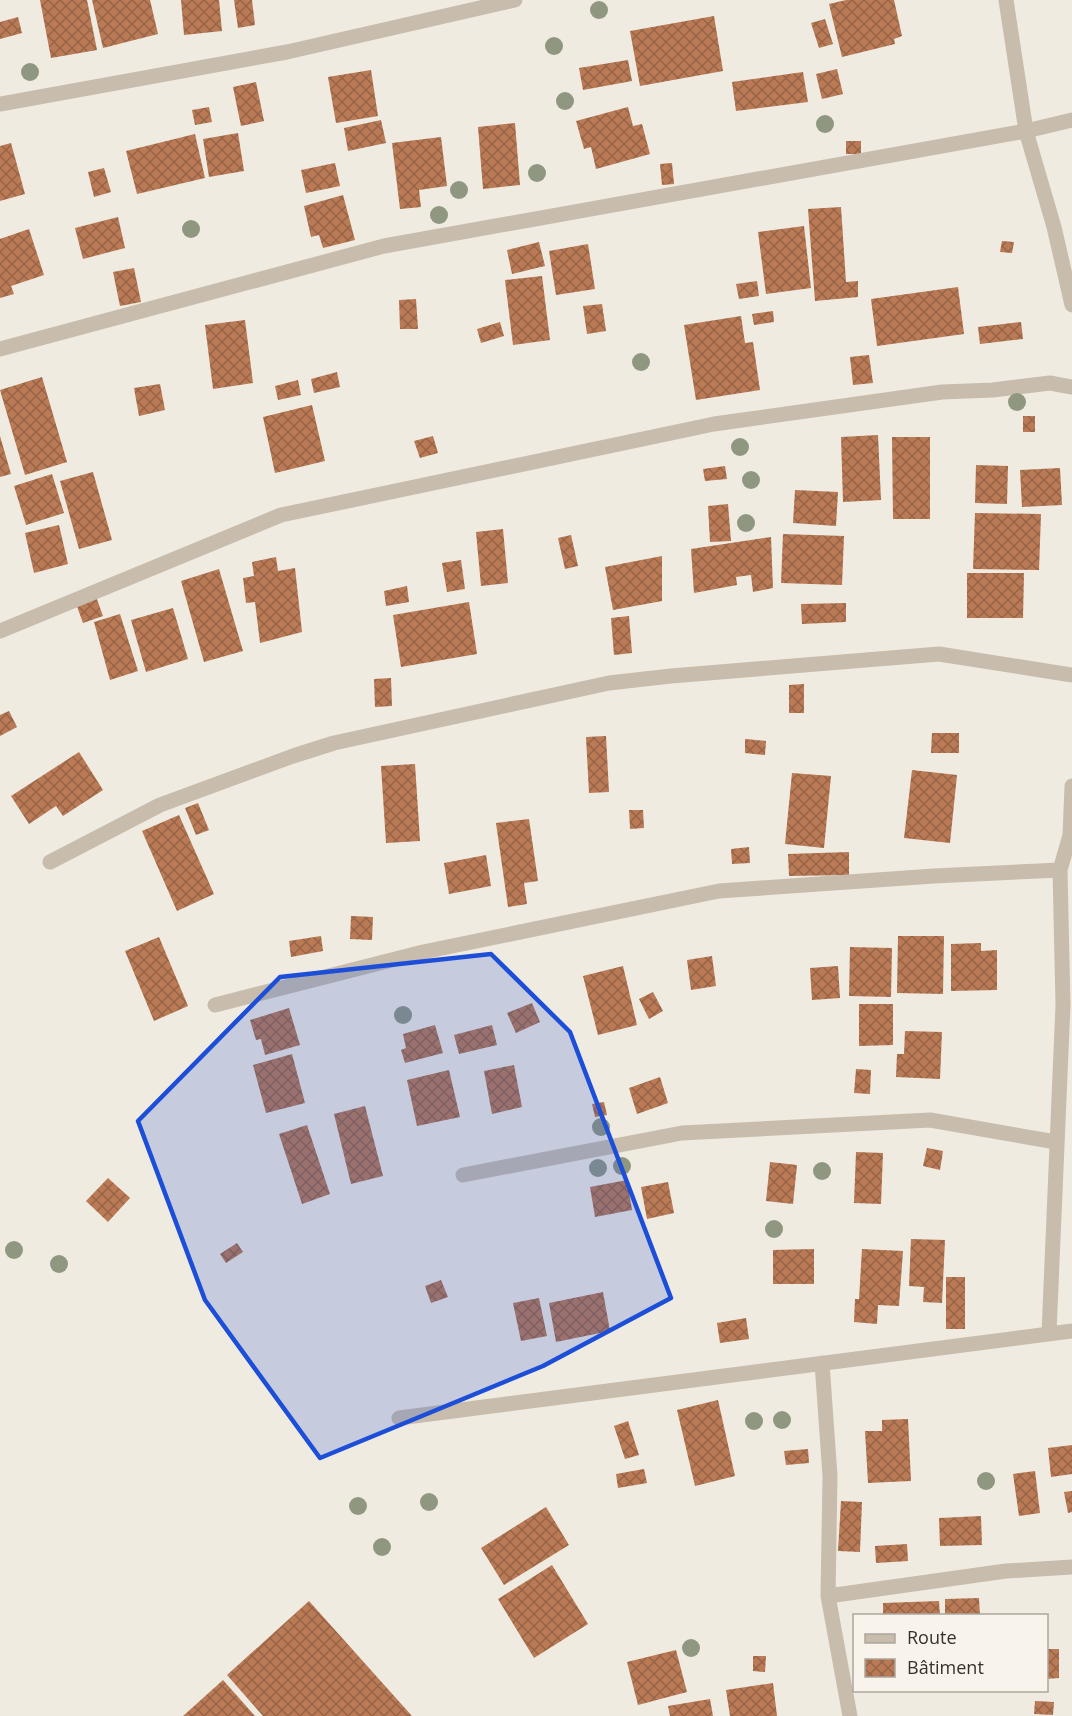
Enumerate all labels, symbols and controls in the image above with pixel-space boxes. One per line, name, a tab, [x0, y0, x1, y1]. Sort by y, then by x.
legend	[853, 1614, 1048, 1692]
text: Route	[907, 1625, 957, 1649]
text: Bâtiment	[907, 1655, 984, 1679]

